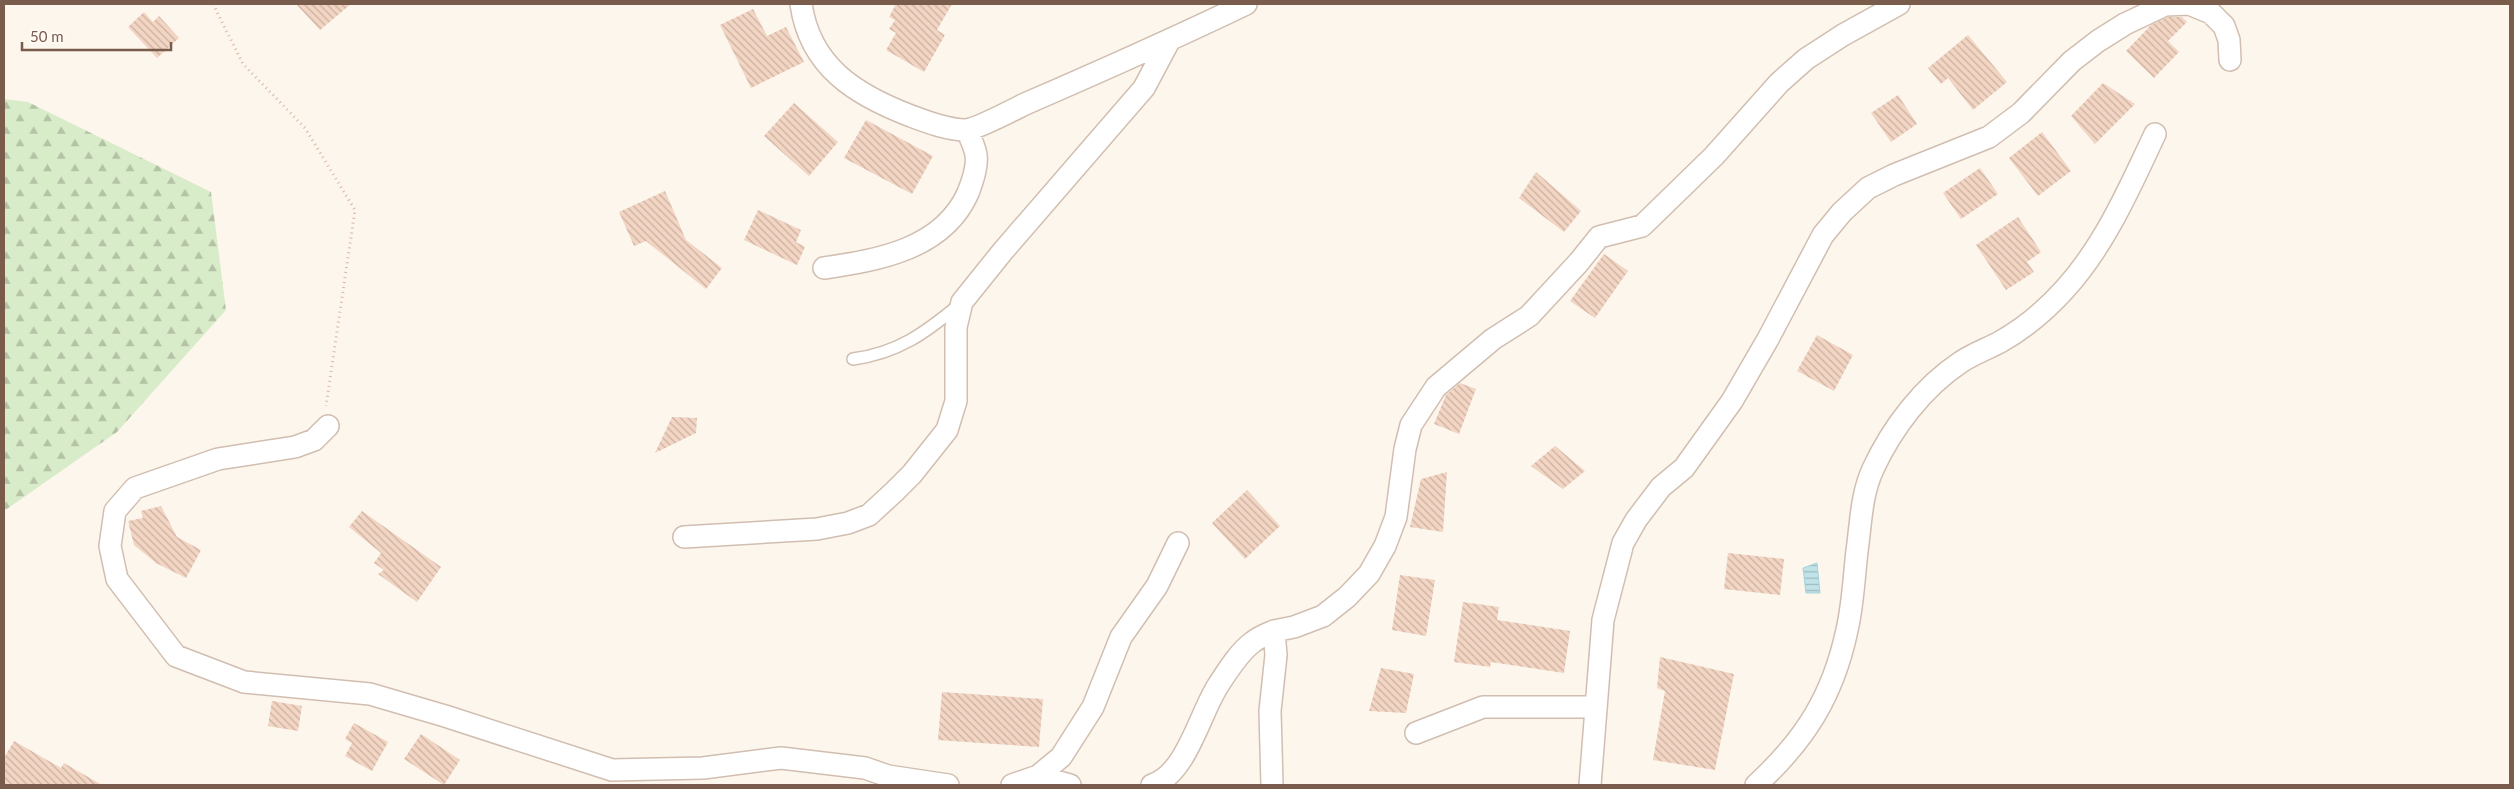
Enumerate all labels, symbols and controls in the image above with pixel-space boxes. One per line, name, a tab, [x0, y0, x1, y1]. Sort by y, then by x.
scale bar	[22, 20, 171, 52]
text: 50 m	[30, 27, 64, 45]

